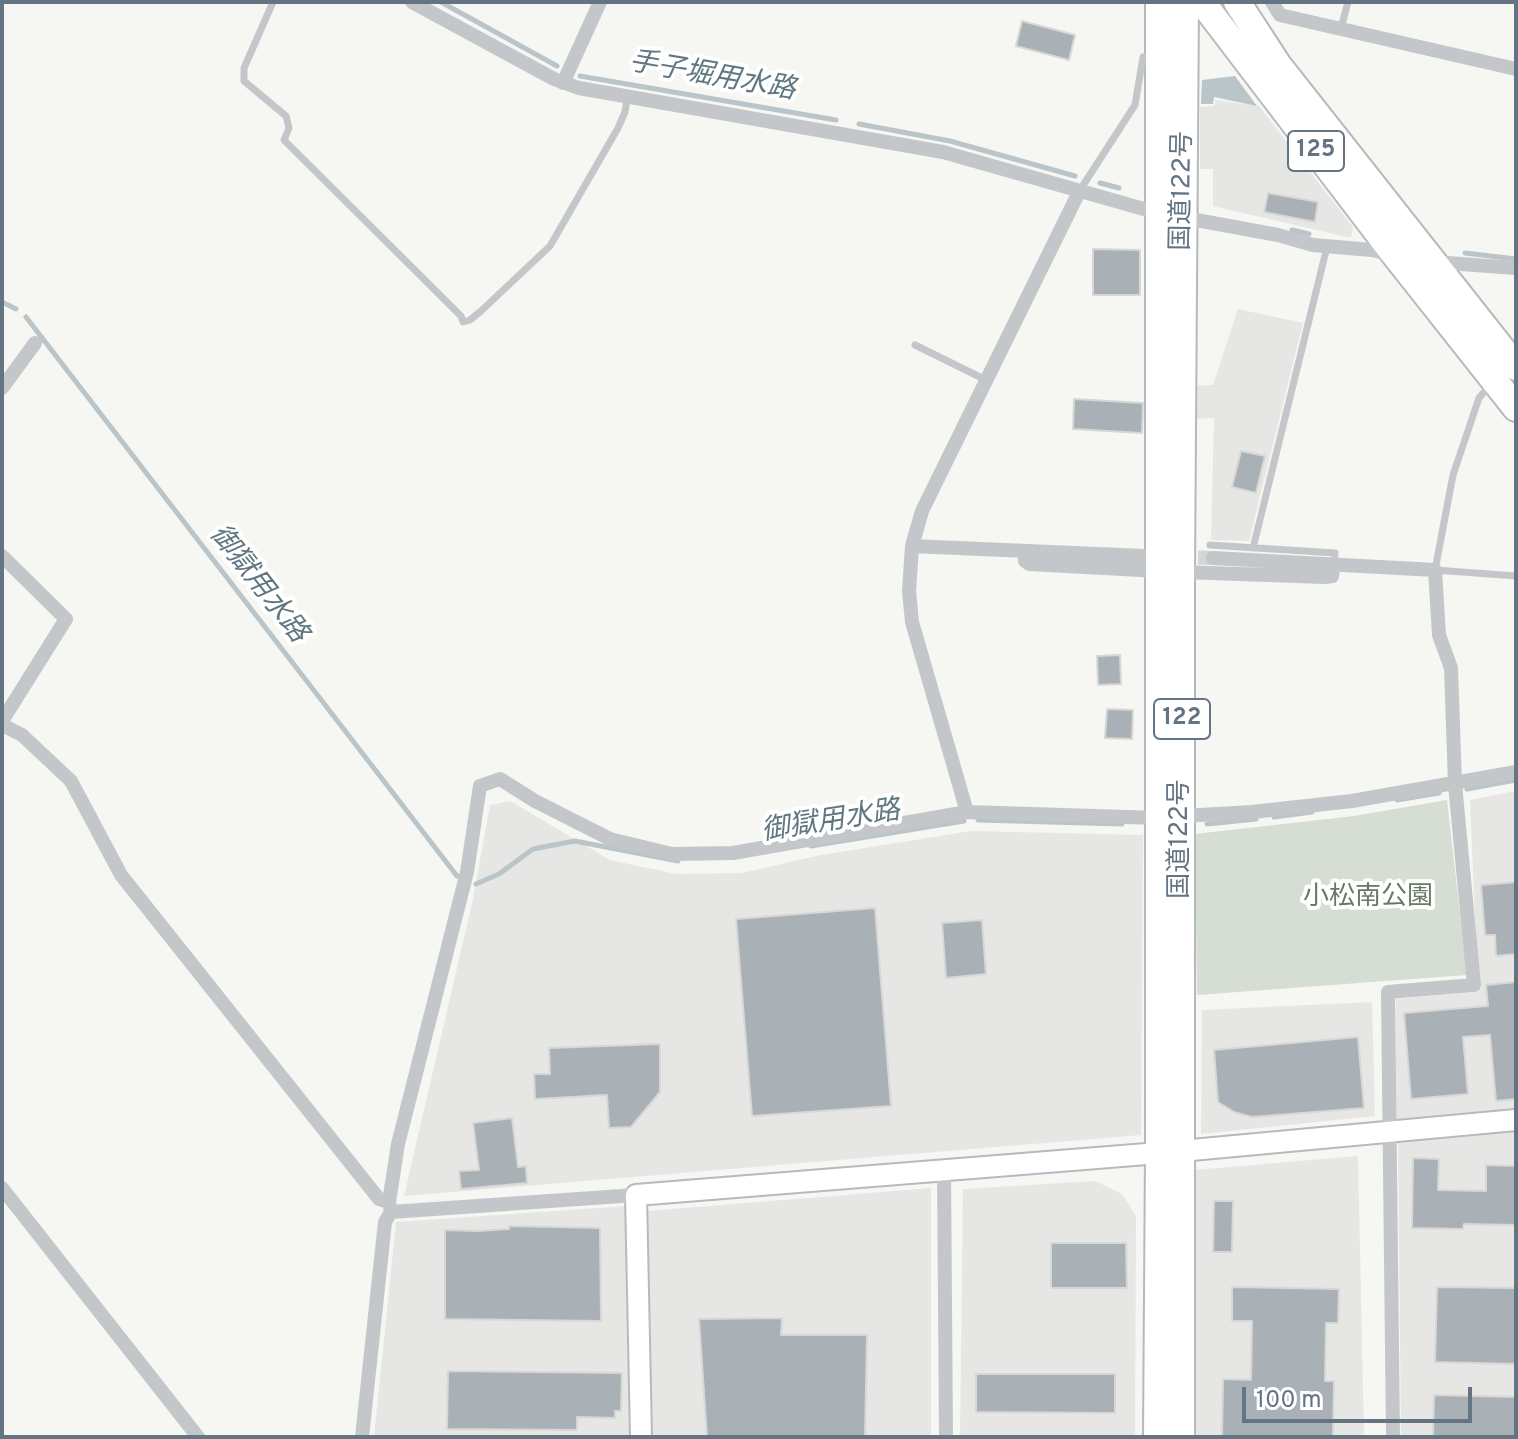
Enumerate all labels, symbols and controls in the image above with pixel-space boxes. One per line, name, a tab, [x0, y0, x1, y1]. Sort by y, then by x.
water label: 手子堀用水路	[626, 47, 798, 109]
street label: 国道122号	[1167, 131, 1201, 251]
road number: 125	[1288, 131, 1344, 171]
water label: 御獄用水路	[201, 519, 313, 651]
road number: 122	[1154, 699, 1210, 739]
street label: 国道122号	[1166, 779, 1198, 899]
water label: 御獄用水路	[759, 795, 903, 851]
park label: 小松南公園	[1303, 883, 1433, 915]
scale bar	[1246, 1371, 1476, 1421]
text: 100 m	[1256, 1386, 1322, 1416]

